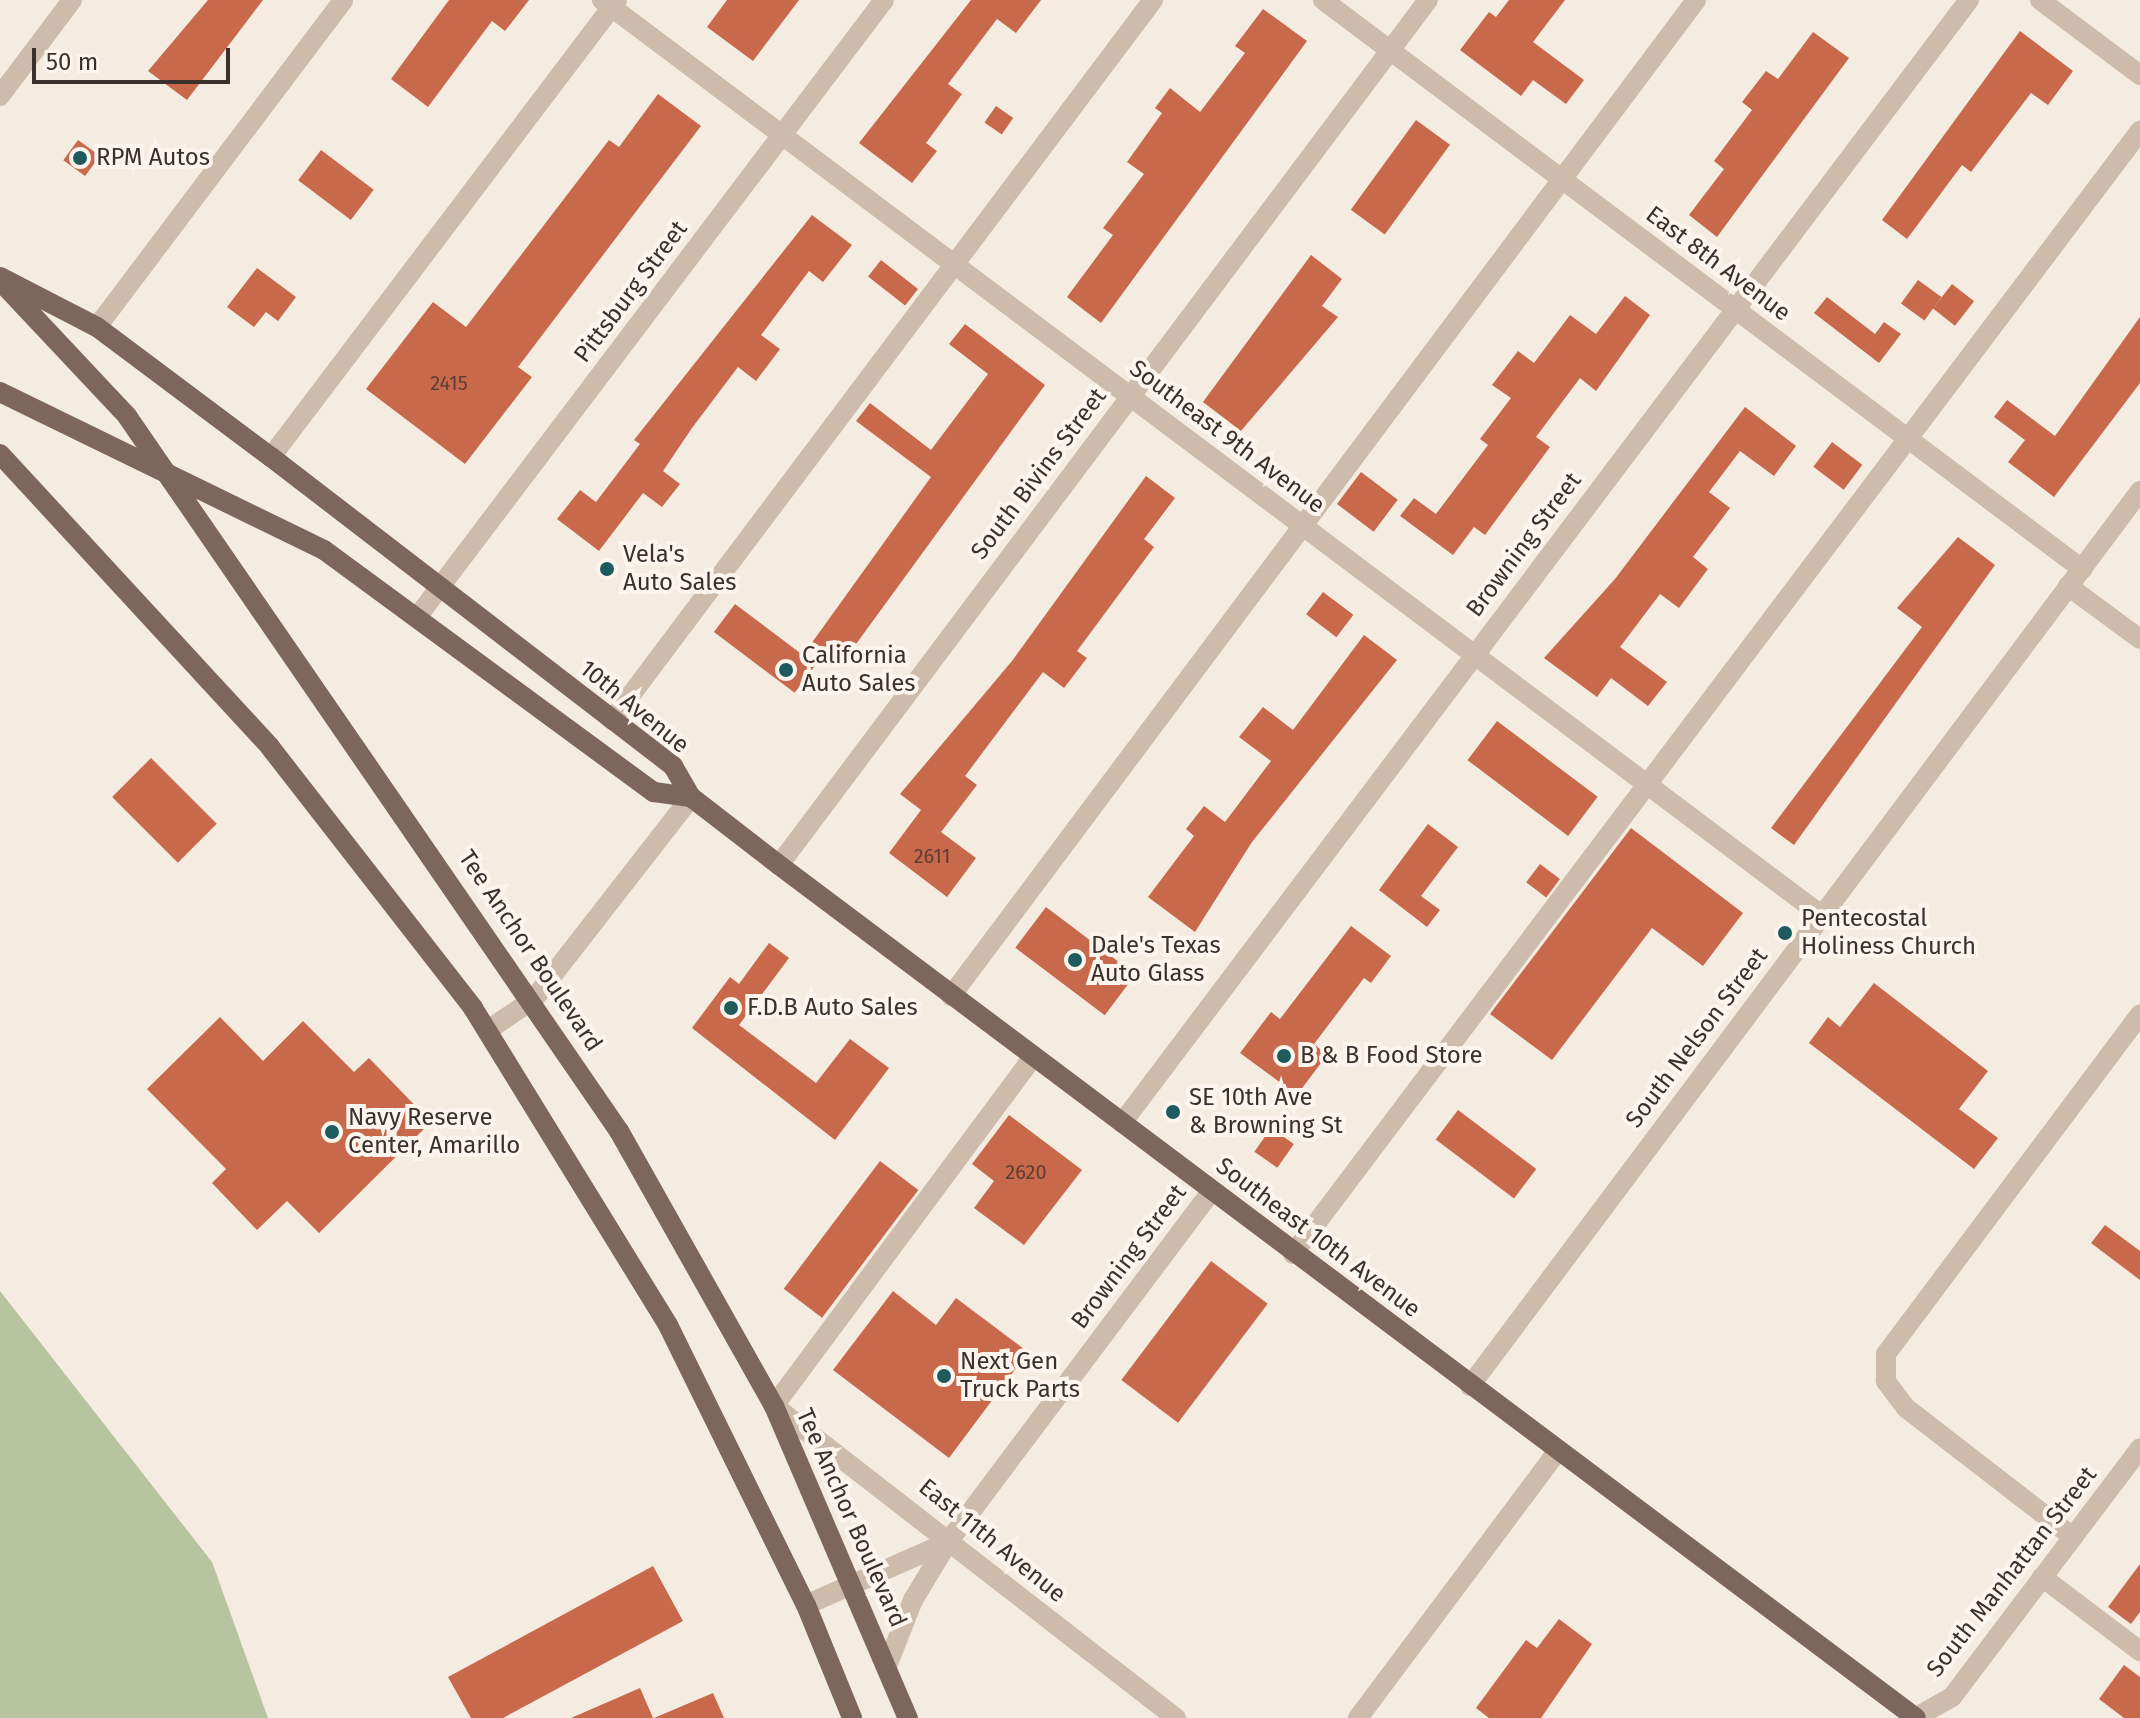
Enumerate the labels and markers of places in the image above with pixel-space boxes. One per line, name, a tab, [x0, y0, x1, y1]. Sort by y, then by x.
place label: RPM Autos	[96, 144, 210, 172]
marker: RPM Autos	[71, 149, 89, 167]
place label: Vela's Auto Sales	[623, 541, 736, 597]
marker: Vela's Auto Sales	[598, 560, 616, 578]
place label: California Auto Sales	[802, 642, 915, 698]
marker: California Auto Sales	[777, 661, 795, 679]
place label: Pentecostal Holiness Church	[1801, 905, 1976, 961]
marker: Pentecostal Holiness Church	[1776, 924, 1794, 942]
place label: Dale's Texas Auto Glass	[1091, 932, 1221, 988]
marker: Dale's Texas Auto Glass	[1066, 951, 1084, 969]
place label: F.D.B Auto Sales	[747, 994, 918, 1022]
marker: F.D.B Auto Sales	[722, 999, 740, 1017]
place label: B & B Food Store	[1300, 1042, 1482, 1070]
marker: B & B Food Store	[1275, 1047, 1293, 1065]
place label: SE 10th Ave & Browning St	[1189, 1084, 1343, 1140]
marker: SE 10th Ave & Browning St	[1164, 1103, 1182, 1121]
place label: Navy Reserve Center, Amarillo	[348, 1104, 520, 1160]
marker: Navy Reserve Center, Amarillo	[323, 1123, 341, 1141]
place label: Next Gen Truck Parts	[960, 1348, 1080, 1404]
marker: Next Gen Truck Parts	[935, 1367, 953, 1385]

